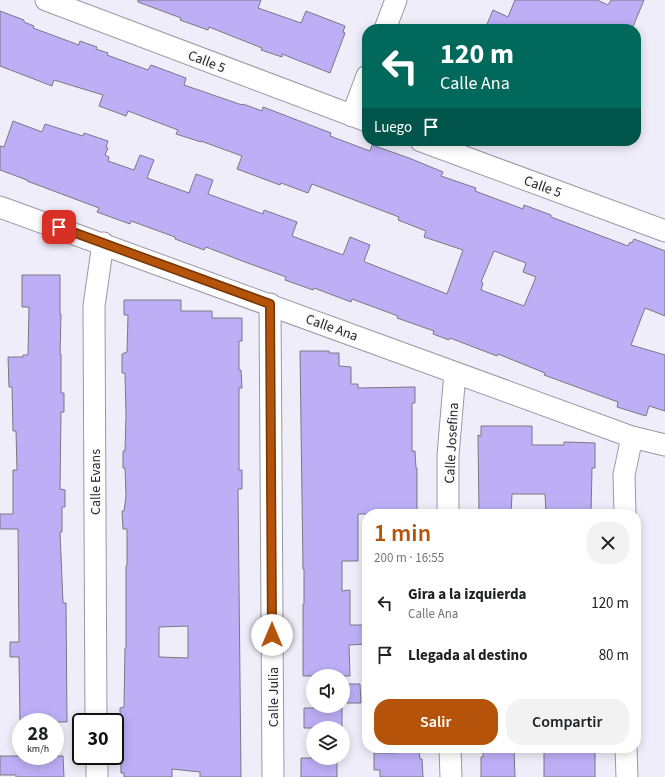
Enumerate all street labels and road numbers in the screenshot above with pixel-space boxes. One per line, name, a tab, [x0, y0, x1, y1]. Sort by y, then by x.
street label: Calle 5	[185, 46, 228, 78]
street label: Calle 5	[521, 171, 564, 203]
street label: Calle Ana	[303, 309, 361, 347]
street label: Calle Josefina	[440, 402, 464, 484]
street label: Calle Evans	[86, 449, 106, 515]
street label: Calle Julia	[264, 667, 284, 727]

